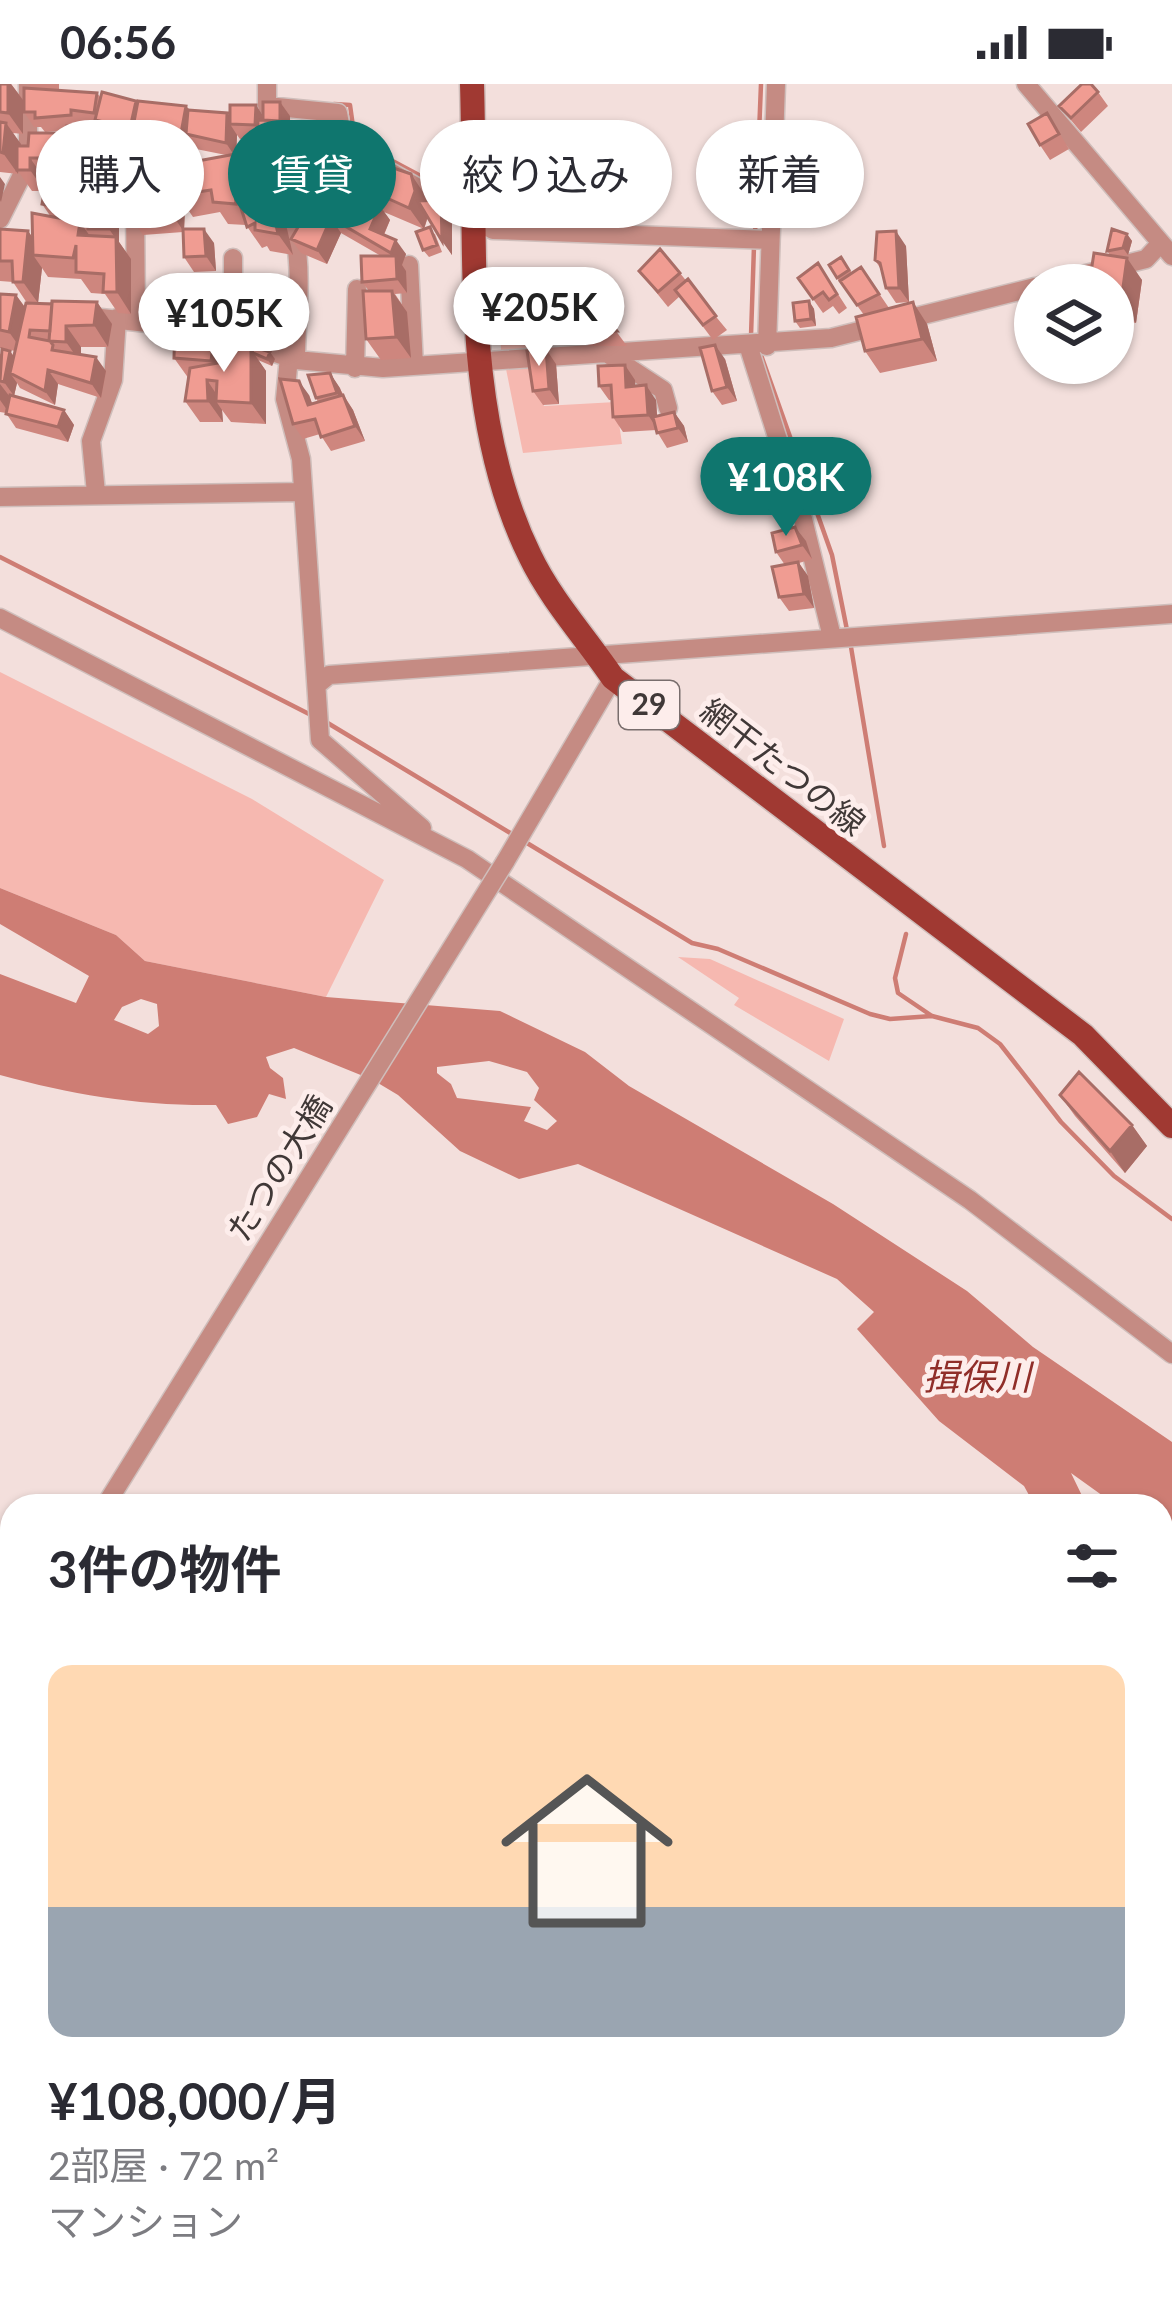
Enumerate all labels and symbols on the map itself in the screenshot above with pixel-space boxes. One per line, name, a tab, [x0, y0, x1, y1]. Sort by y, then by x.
pin: ¥205K	[455, 267, 623, 369]
pin: ¥105K	[140, 273, 308, 375]
pin: ¥108K	[702, 437, 870, 539]
road number: 29	[619, 681, 679, 729]
street label: 網干たつの線	[693, 690, 874, 843]
street label: たつの大橋	[217, 1087, 339, 1248]
water label: 揖保川	[923, 1354, 1035, 1398]

